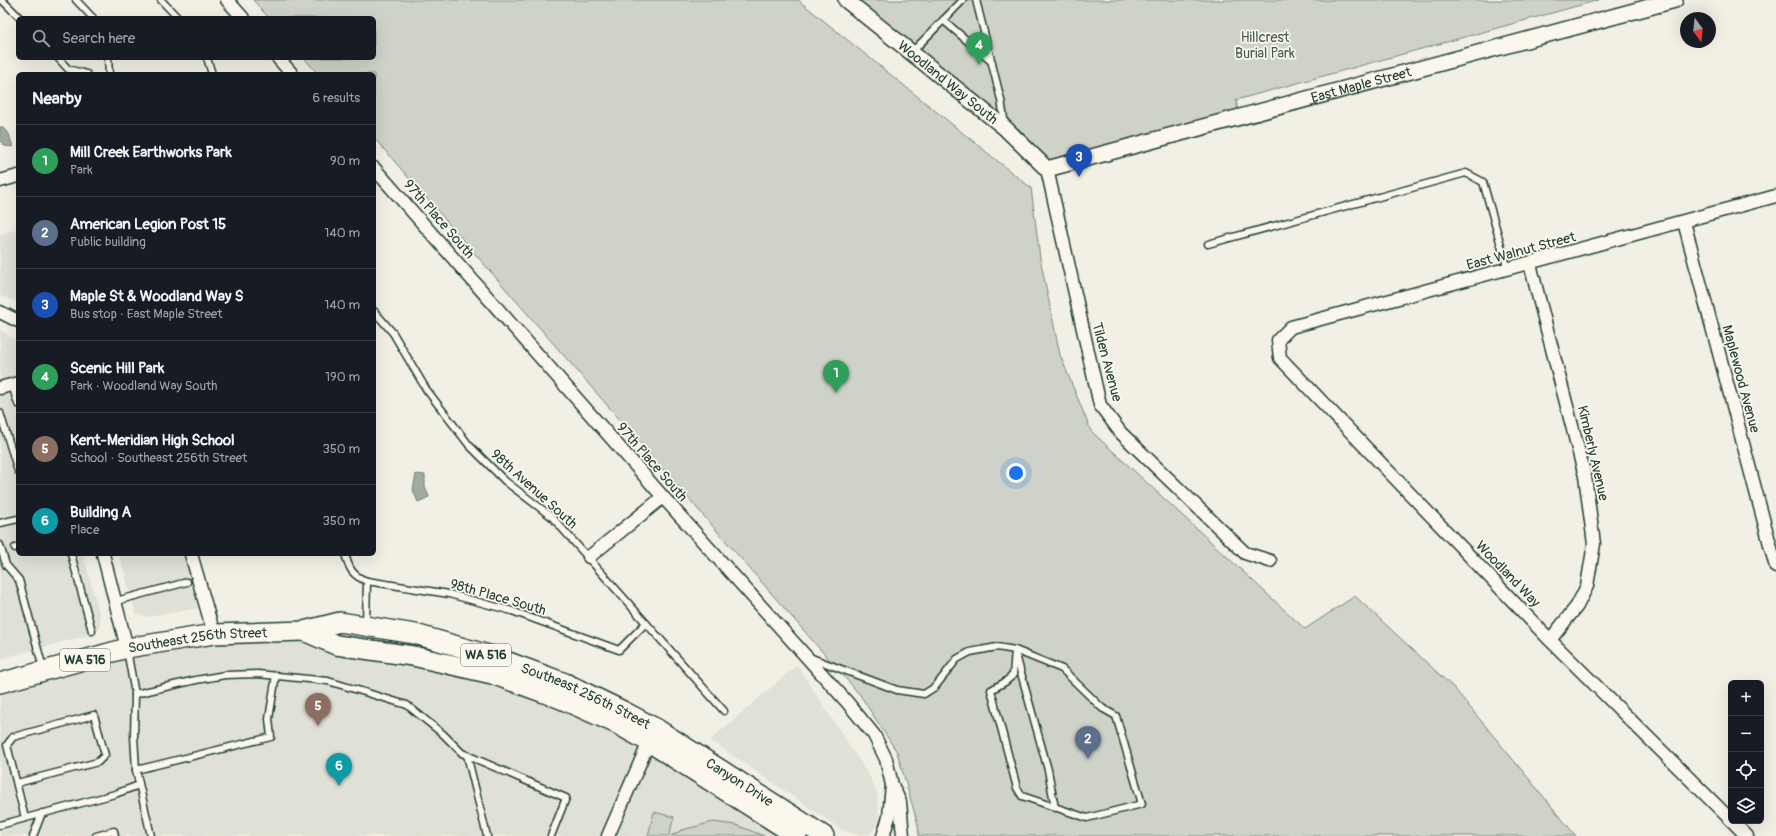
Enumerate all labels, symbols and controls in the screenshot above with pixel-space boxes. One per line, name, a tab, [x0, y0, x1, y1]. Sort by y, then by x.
north arrow	[1680, 12, 1716, 48]
search box	[16, 16, 376, 60]
icon: search	[30, 27, 52, 49]
text: Search here	[62, 29, 135, 48]
park label: Hillcrest Burial Park	[1235, 29, 1295, 62]
pin: 4	[966, 32, 992, 65]
street label: Woodland Way South	[895, 37, 1002, 128]
street label: East Maple Street	[1309, 63, 1413, 106]
text: Nearby	[32, 88, 81, 109]
text: 6 results	[313, 90, 360, 106]
text: Mill Creek Earthworks Park	[70, 143, 232, 162]
pin: 3	[1066, 144, 1092, 177]
text: 1	[42, 153, 48, 169]
text: 90 m	[330, 153, 360, 169]
text: Park	[70, 162, 93, 178]
street label: 97th Place South	[400, 176, 478, 262]
text: American Legion Post 15	[70, 215, 226, 234]
text: 2	[41, 225, 49, 241]
text: 140 m	[324, 225, 360, 241]
street label: East Walnut Street	[1465, 228, 1578, 274]
text: Public building	[70, 234, 146, 250]
text: Maple St & Woodland Way S	[70, 287, 243, 306]
text: 3	[41, 297, 49, 313]
text: 140 m	[324, 297, 360, 313]
text: Bus stop · East Maple Street	[70, 306, 222, 322]
street label: Tilden Avenue	[1088, 321, 1126, 404]
street label: Maplewood Avenue	[1718, 323, 1764, 435]
text: Scenic Hill Park	[70, 359, 164, 378]
pin: 1	[823, 360, 849, 393]
text: 4	[41, 369, 49, 385]
text: 190 m	[325, 369, 360, 385]
text: Park · Woodland Way South	[70, 378, 217, 394]
street label: Kimberly Avenue	[1574, 404, 1612, 502]
street label: 97th Place South	[613, 419, 691, 505]
text: Kent-Meridian High School	[70, 431, 235, 450]
text: 5	[41, 441, 49, 457]
text: 350 m	[322, 441, 360, 457]
street label: 98th Avenue South	[487, 446, 581, 532]
text: School · Southeast 256th Street	[70, 450, 247, 466]
your location	[1006, 463, 1026, 483]
text: Building A	[70, 503, 131, 522]
text: 6	[41, 513, 49, 529]
text: 350 m	[322, 513, 360, 529]
text: Place	[70, 522, 99, 538]
street label: Woodland Way	[1472, 537, 1544, 611]
street label: 98th Place South	[448, 575, 548, 619]
street label: Southeast 256th Street	[127, 624, 268, 656]
road number: WA 516	[461, 644, 511, 666]
road number: WA 516	[60, 649, 110, 671]
street label: Southeast 256th Street	[519, 659, 654, 733]
map controls	[1728, 680, 1764, 824]
button: +	[1728, 680, 1764, 716]
pin: 5	[305, 693, 331, 726]
button: −	[1728, 716, 1764, 752]
pin: 2	[1075, 726, 1101, 759]
button: locate	[1728, 752, 1764, 788]
pin: 6	[326, 753, 352, 786]
street label: Canyon Drive	[703, 754, 777, 810]
button: layers	[1728, 788, 1764, 824]

